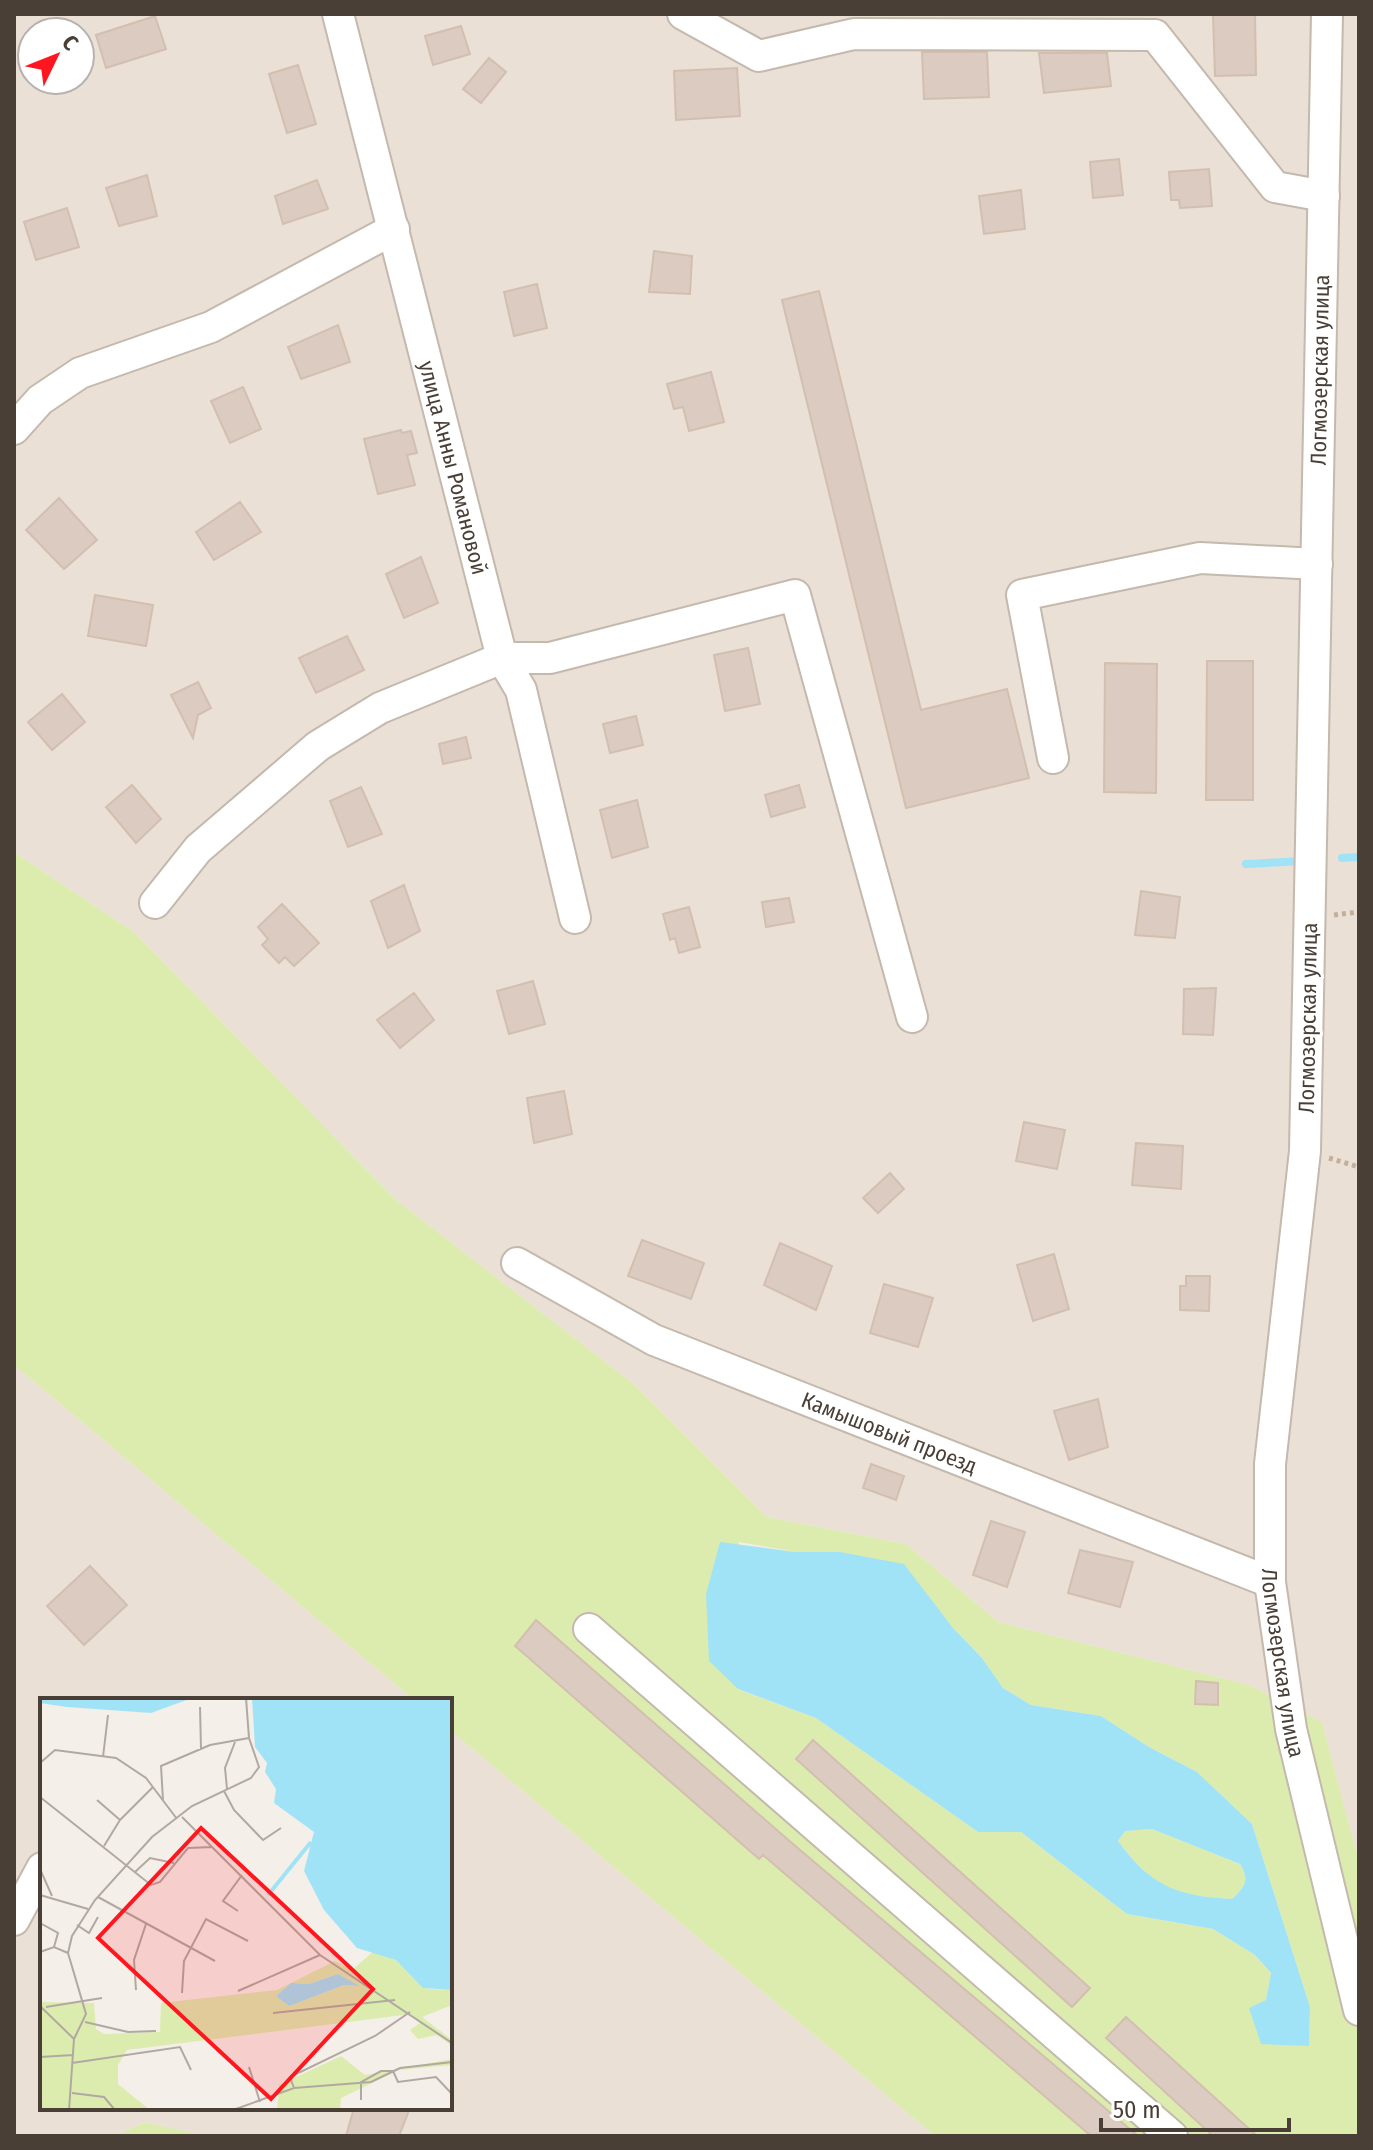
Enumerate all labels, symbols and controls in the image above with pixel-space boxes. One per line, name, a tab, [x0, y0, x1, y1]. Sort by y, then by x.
north arrow	[16, 16, 96, 96]
text: С	[56, 29, 84, 56]
street label: Логмозерская улица	[1305, 274, 1335, 466]
street label: улица Анны Романовой	[413, 358, 494, 577]
street label: Логмозерская улица	[1293, 922, 1323, 1114]
street label: Камышовый проезд	[798, 1386, 981, 1479]
street label: Логмозерская улица	[1257, 1568, 1311, 1760]
inset map	[40, 1698, 452, 2110]
scale bar	[1101, 2082, 1289, 2132]
text: 50 m	[1113, 2096, 1161, 2124]

